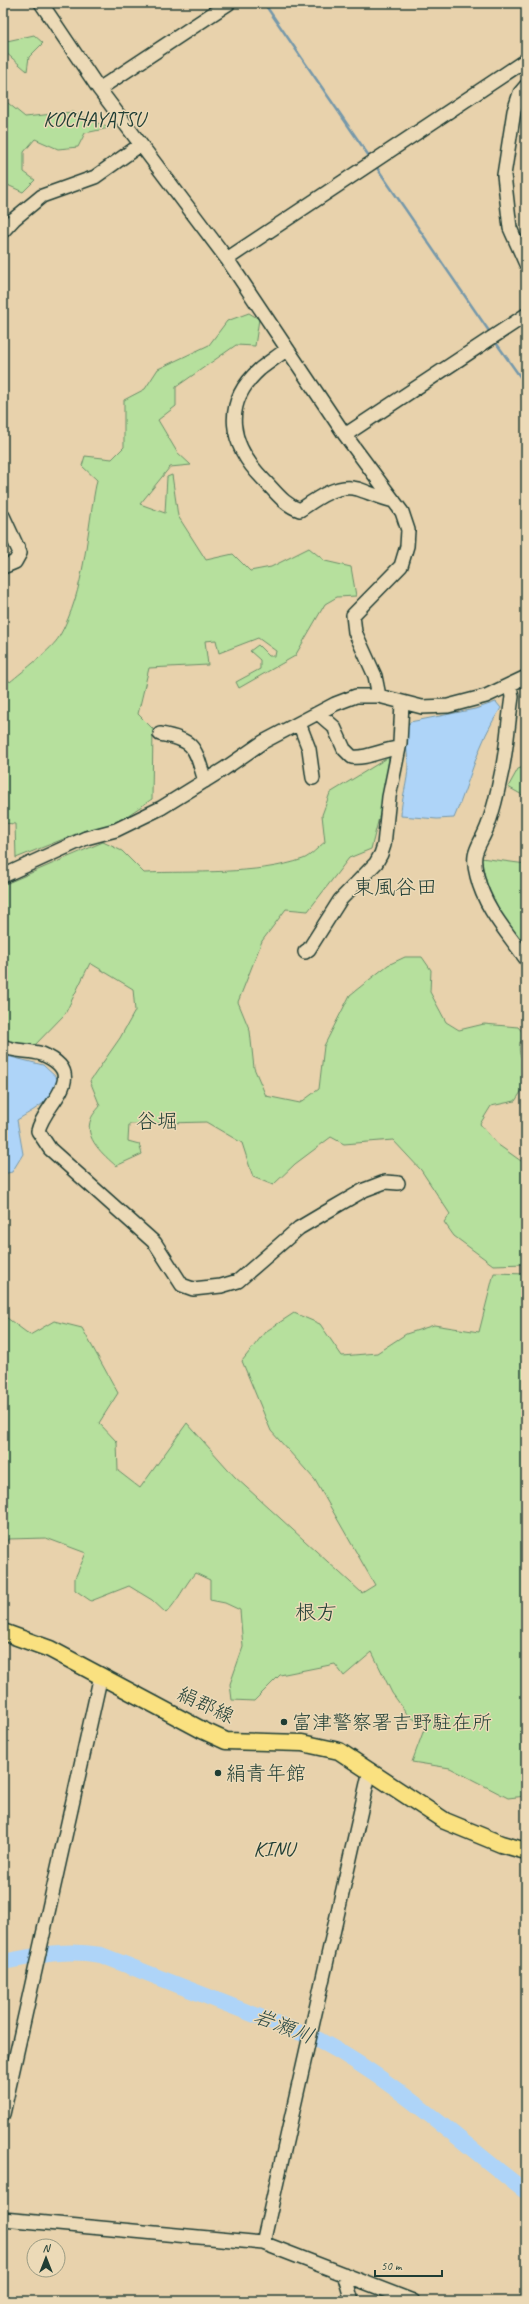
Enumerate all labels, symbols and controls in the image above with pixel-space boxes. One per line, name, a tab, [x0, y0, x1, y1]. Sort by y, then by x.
district label: KOCHAYATSU	[43, 106, 149, 132]
district label: 東風谷田	[353, 874, 437, 900]
district label: 谷堀	[136, 1108, 178, 1134]
district label: 根方	[295, 1599, 337, 1625]
street label: 絹郡線	[174, 1681, 238, 1729]
place label: 富津警察署吉野駐在所	[292, 1710, 492, 1735]
marker: 富津警察署吉野駐在所	[279, 1717, 289, 1727]
place label: 絹青年館	[226, 1761, 306, 1786]
marker: 絹青年館	[213, 1768, 223, 1778]
district label: KINU	[254, 1836, 298, 1862]
water label: 岩瀬川	[250, 2003, 318, 2049]
north arrow	[26, 2238, 66, 2278]
text: N	[43, 2241, 52, 2255]
scale bar	[375, 2252, 442, 2278]
text: 50 m	[381, 2258, 403, 2274]

